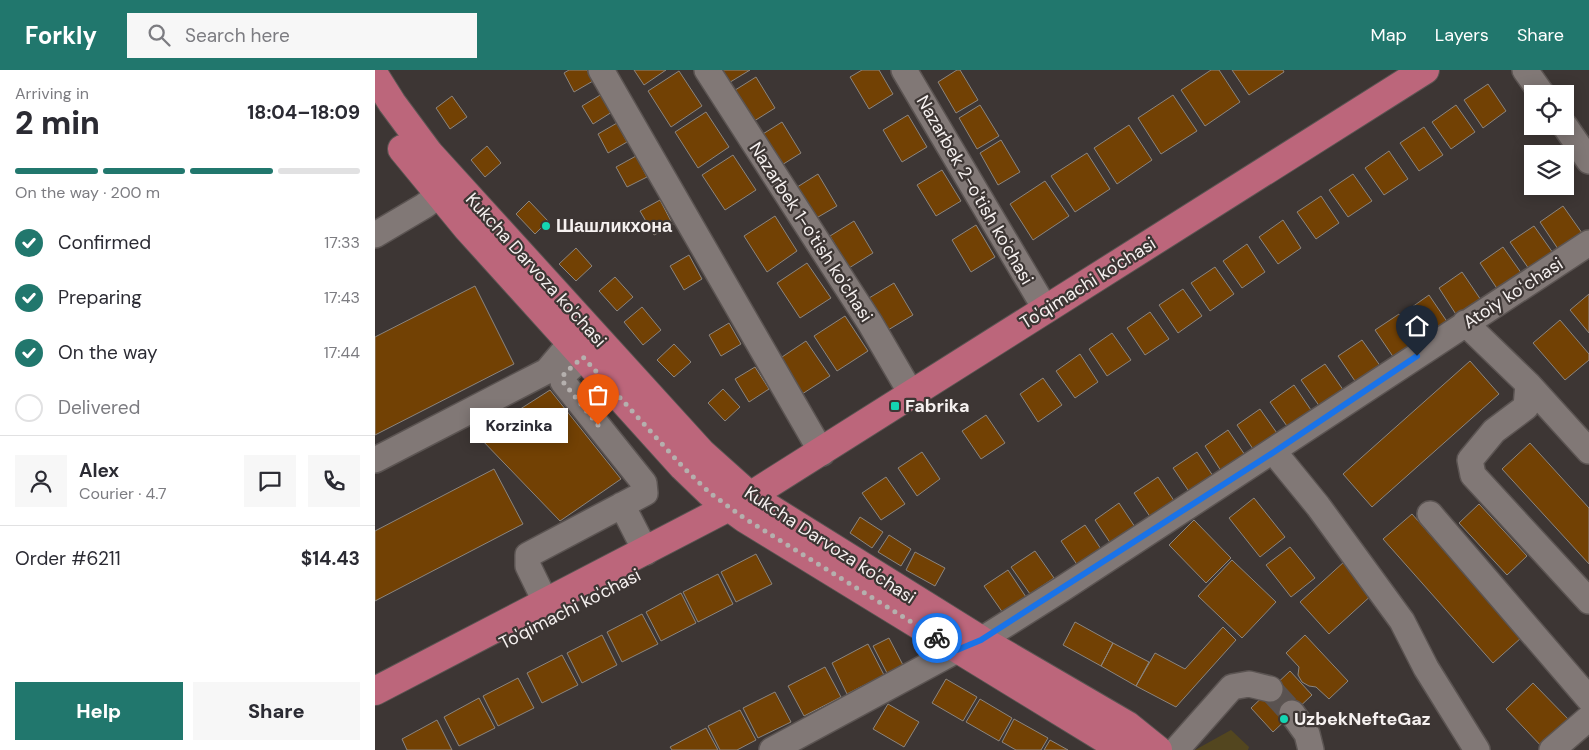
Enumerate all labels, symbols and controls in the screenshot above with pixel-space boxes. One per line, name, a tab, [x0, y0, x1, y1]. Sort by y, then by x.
search box	[127, 13, 477, 58]
text: Forkly	[25, 20, 97, 51]
icon: search	[145, 21, 173, 49]
text: Search here	[185, 23, 290, 48]
text: Map	[1371, 23, 1407, 47]
text: Layers	[1435, 23, 1489, 47]
text: Share	[1517, 23, 1564, 47]
text: Arriving in	[15, 83, 89, 104]
map controls	[1524, 85, 1574, 195]
button: locate	[1524, 85, 1574, 135]
street label: Nazarbek 2-o'tish ko'chasi	[911, 91, 1039, 289]
text: 18:04–18:09	[247, 100, 360, 125]
text: 2 min	[15, 102, 100, 144]
street label: Nazarbek 1-o'tish ko'chasi	[744, 137, 878, 327]
button: layers	[1524, 145, 1574, 195]
text: On the way · 200 m	[15, 182, 160, 203]
street label: Kukcha Darvoza ko'chasi	[460, 188, 612, 352]
place label: Шашликхона	[556, 214, 673, 238]
marker: Шашликхона	[540, 220, 552, 232]
icon: check	[15, 229, 43, 257]
text: Confirmed	[58, 230, 151, 255]
text: 17:33	[324, 232, 360, 253]
street label: To'qimachi ko'chasi	[1016, 232, 1160, 334]
street label: Atoiy koʻchasi	[1458, 252, 1568, 334]
icon: check	[15, 284, 43, 312]
text: Preparing	[58, 285, 142, 310]
text: 17:43	[324, 287, 360, 308]
pin	[1396, 305, 1438, 356]
icon: home	[1403, 312, 1431, 340]
icon: check	[15, 339, 43, 367]
text: On the way	[58, 340, 158, 365]
text: 17:44	[324, 342, 360, 363]
pin	[577, 374, 619, 425]
icon: bag	[584, 381, 612, 409]
place label: Fabrika	[905, 394, 969, 418]
text: Delivered	[58, 395, 140, 420]
marker: Fabrika	[889, 400, 901, 412]
callout: Korzinka	[471, 408, 568, 442]
text: Korzinka	[486, 415, 553, 436]
button: person	[15, 455, 67, 507]
button: chat	[244, 455, 296, 507]
button: phone	[308, 455, 360, 507]
text: Alex	[79, 458, 119, 483]
street label: Kukcha Darvoza ko'chasi	[740, 481, 920, 609]
text: Courier · 4.7	[79, 483, 167, 504]
text: Order #6211	[15, 546, 121, 571]
text: $14.43	[301, 546, 360, 571]
street label: To'qimachi ko'chasi	[495, 563, 645, 655]
courier	[912, 613, 962, 663]
icon: bike	[923, 624, 951, 652]
button: Help	[15, 682, 183, 740]
button: Share	[193, 682, 360, 740]
place label: UzbekNefteGaz	[1294, 707, 1431, 731]
marker: UzbekNefteGaz	[1278, 713, 1290, 725]

